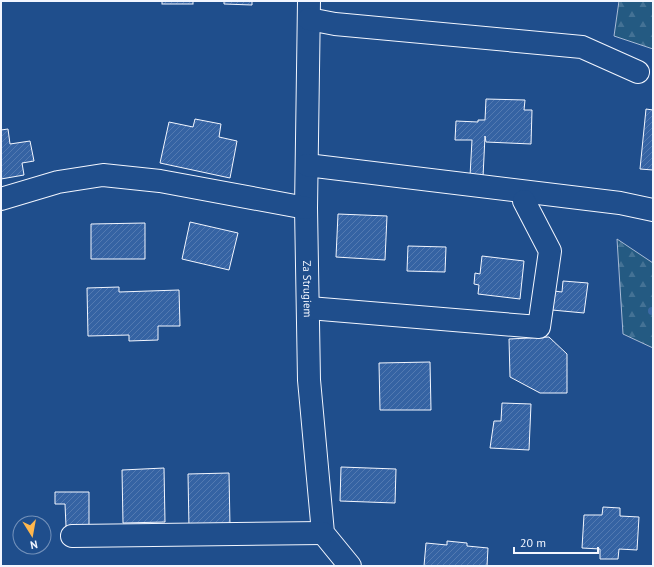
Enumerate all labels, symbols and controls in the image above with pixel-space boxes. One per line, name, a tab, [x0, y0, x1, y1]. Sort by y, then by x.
street label: Za Strugiem	[300, 260, 315, 318]
north arrow	[12, 515, 52, 555]
scale bar	[514, 529, 598, 555]
text: 20 m	[520, 535, 546, 550]
text: N	[29, 537, 39, 552]

